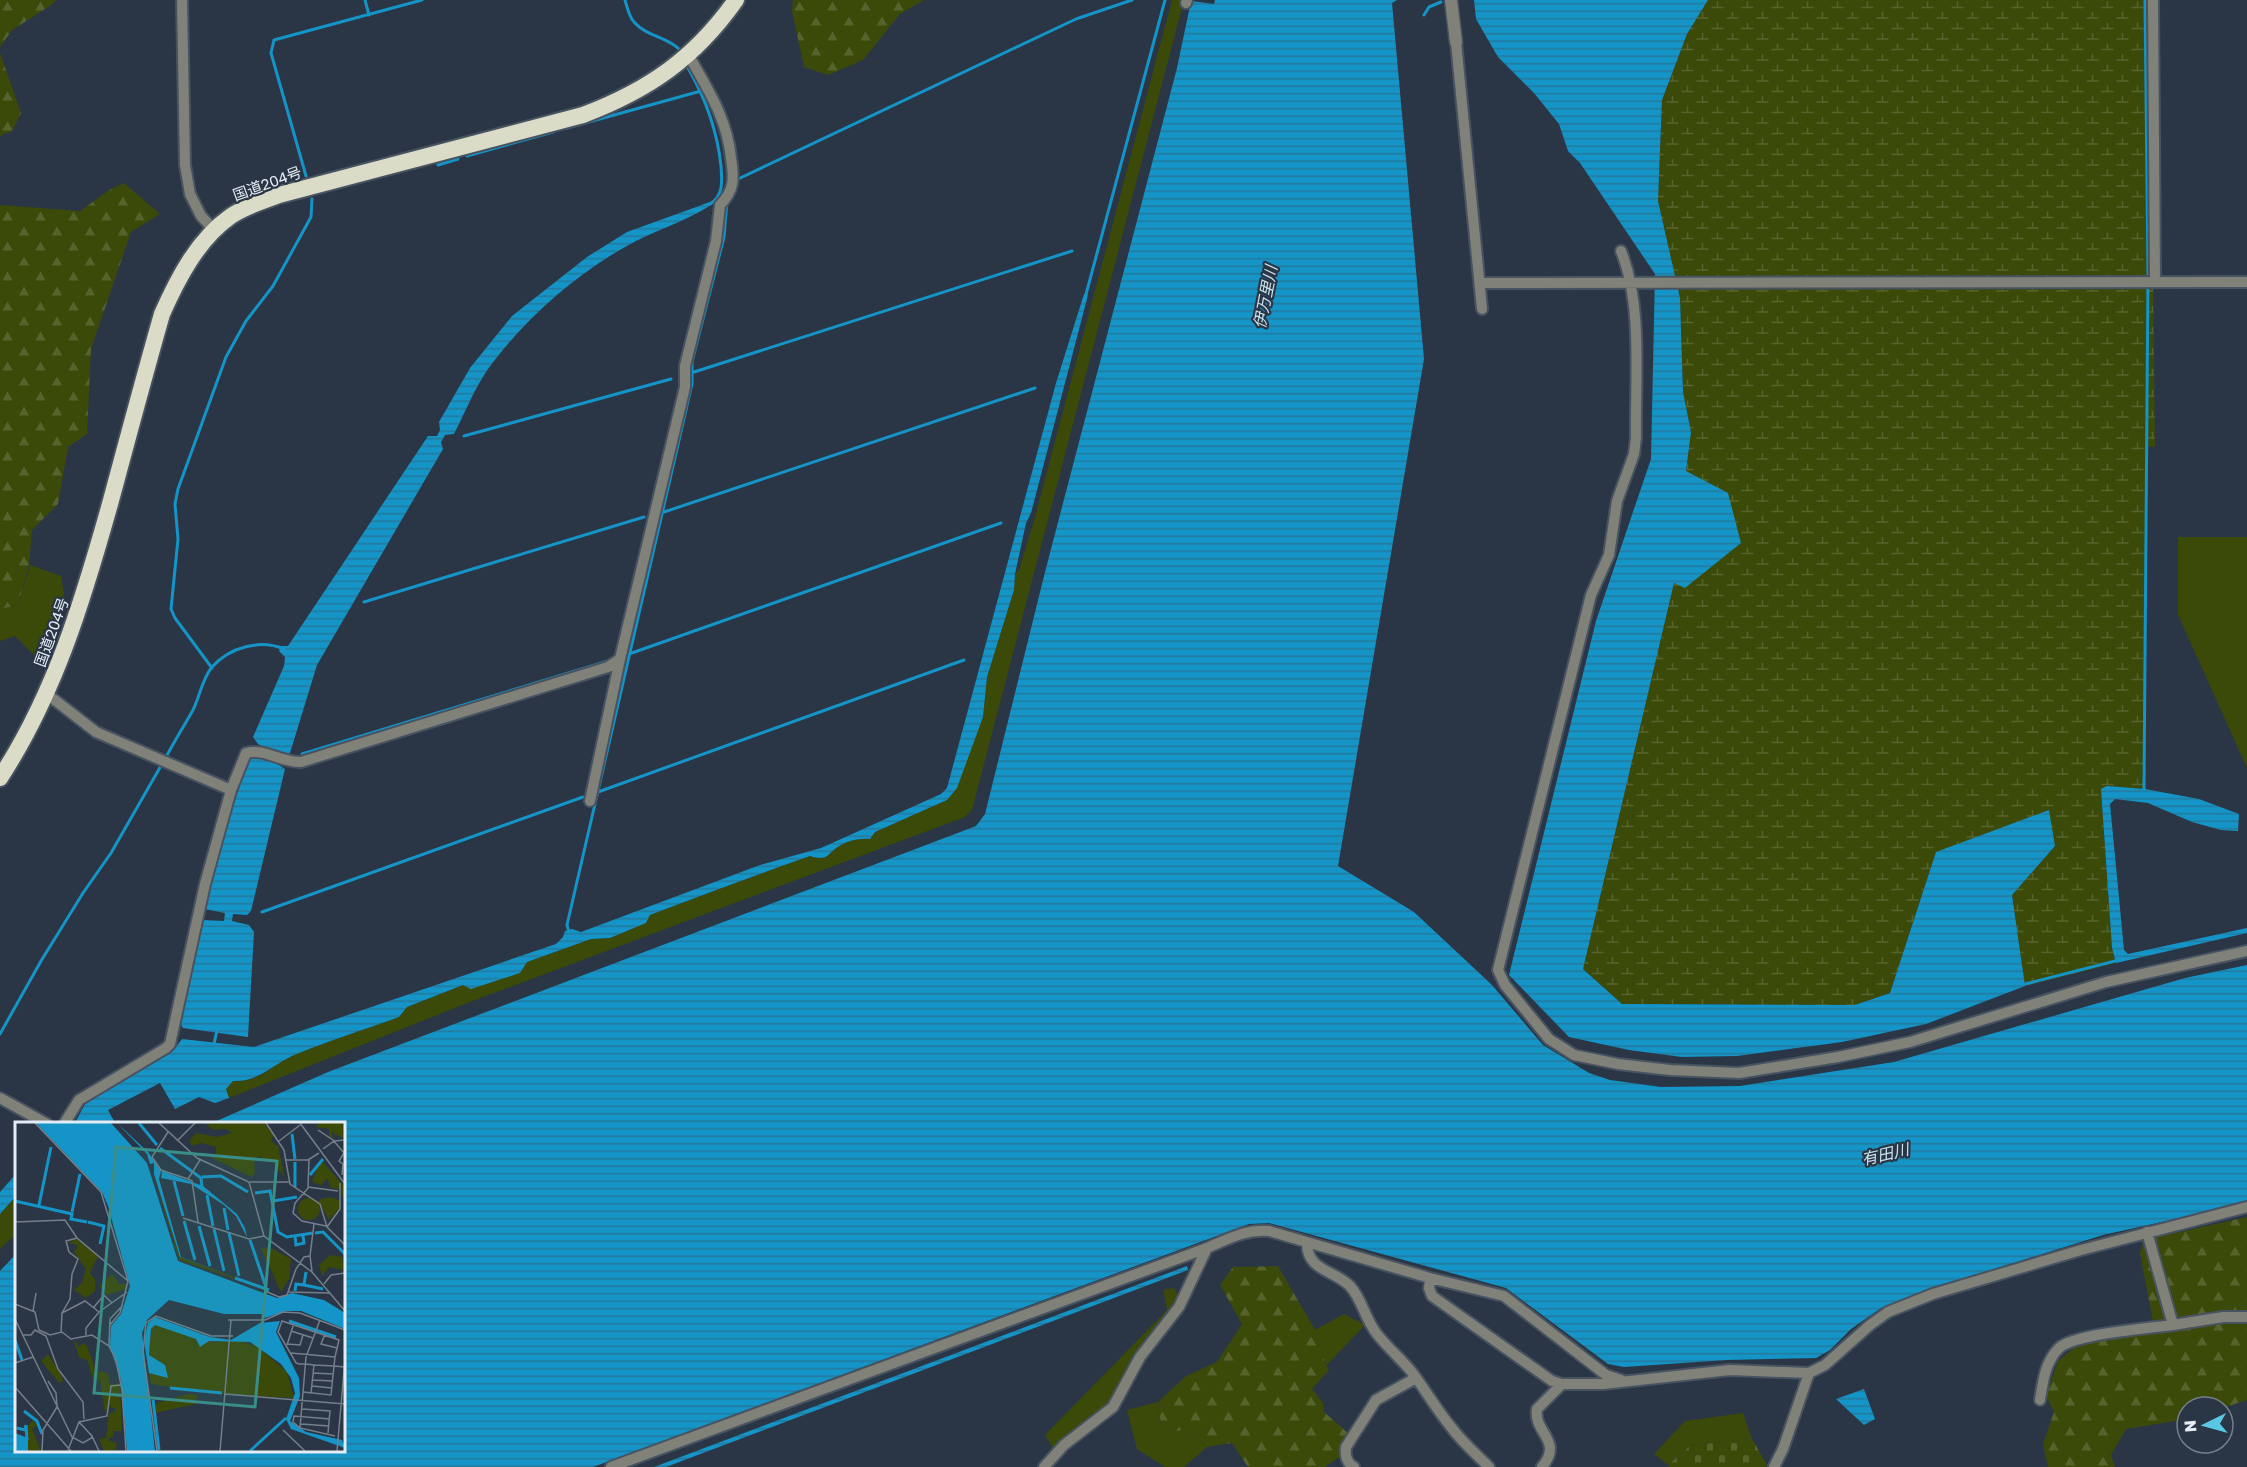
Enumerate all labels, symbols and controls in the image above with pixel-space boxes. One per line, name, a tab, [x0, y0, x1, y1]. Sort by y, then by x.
street label: 国道204号	[230, 162, 304, 204]
water label: 伊万里川	[1249, 262, 1281, 330]
street label: 国道204号	[30, 595, 72, 669]
inset map	[15, 1122, 345, 1452]
water label: 有田川	[1859, 1138, 1913, 1169]
north arrow	[2175, 1395, 2235, 1455]
text: N	[2180, 1419, 2201, 1433]

